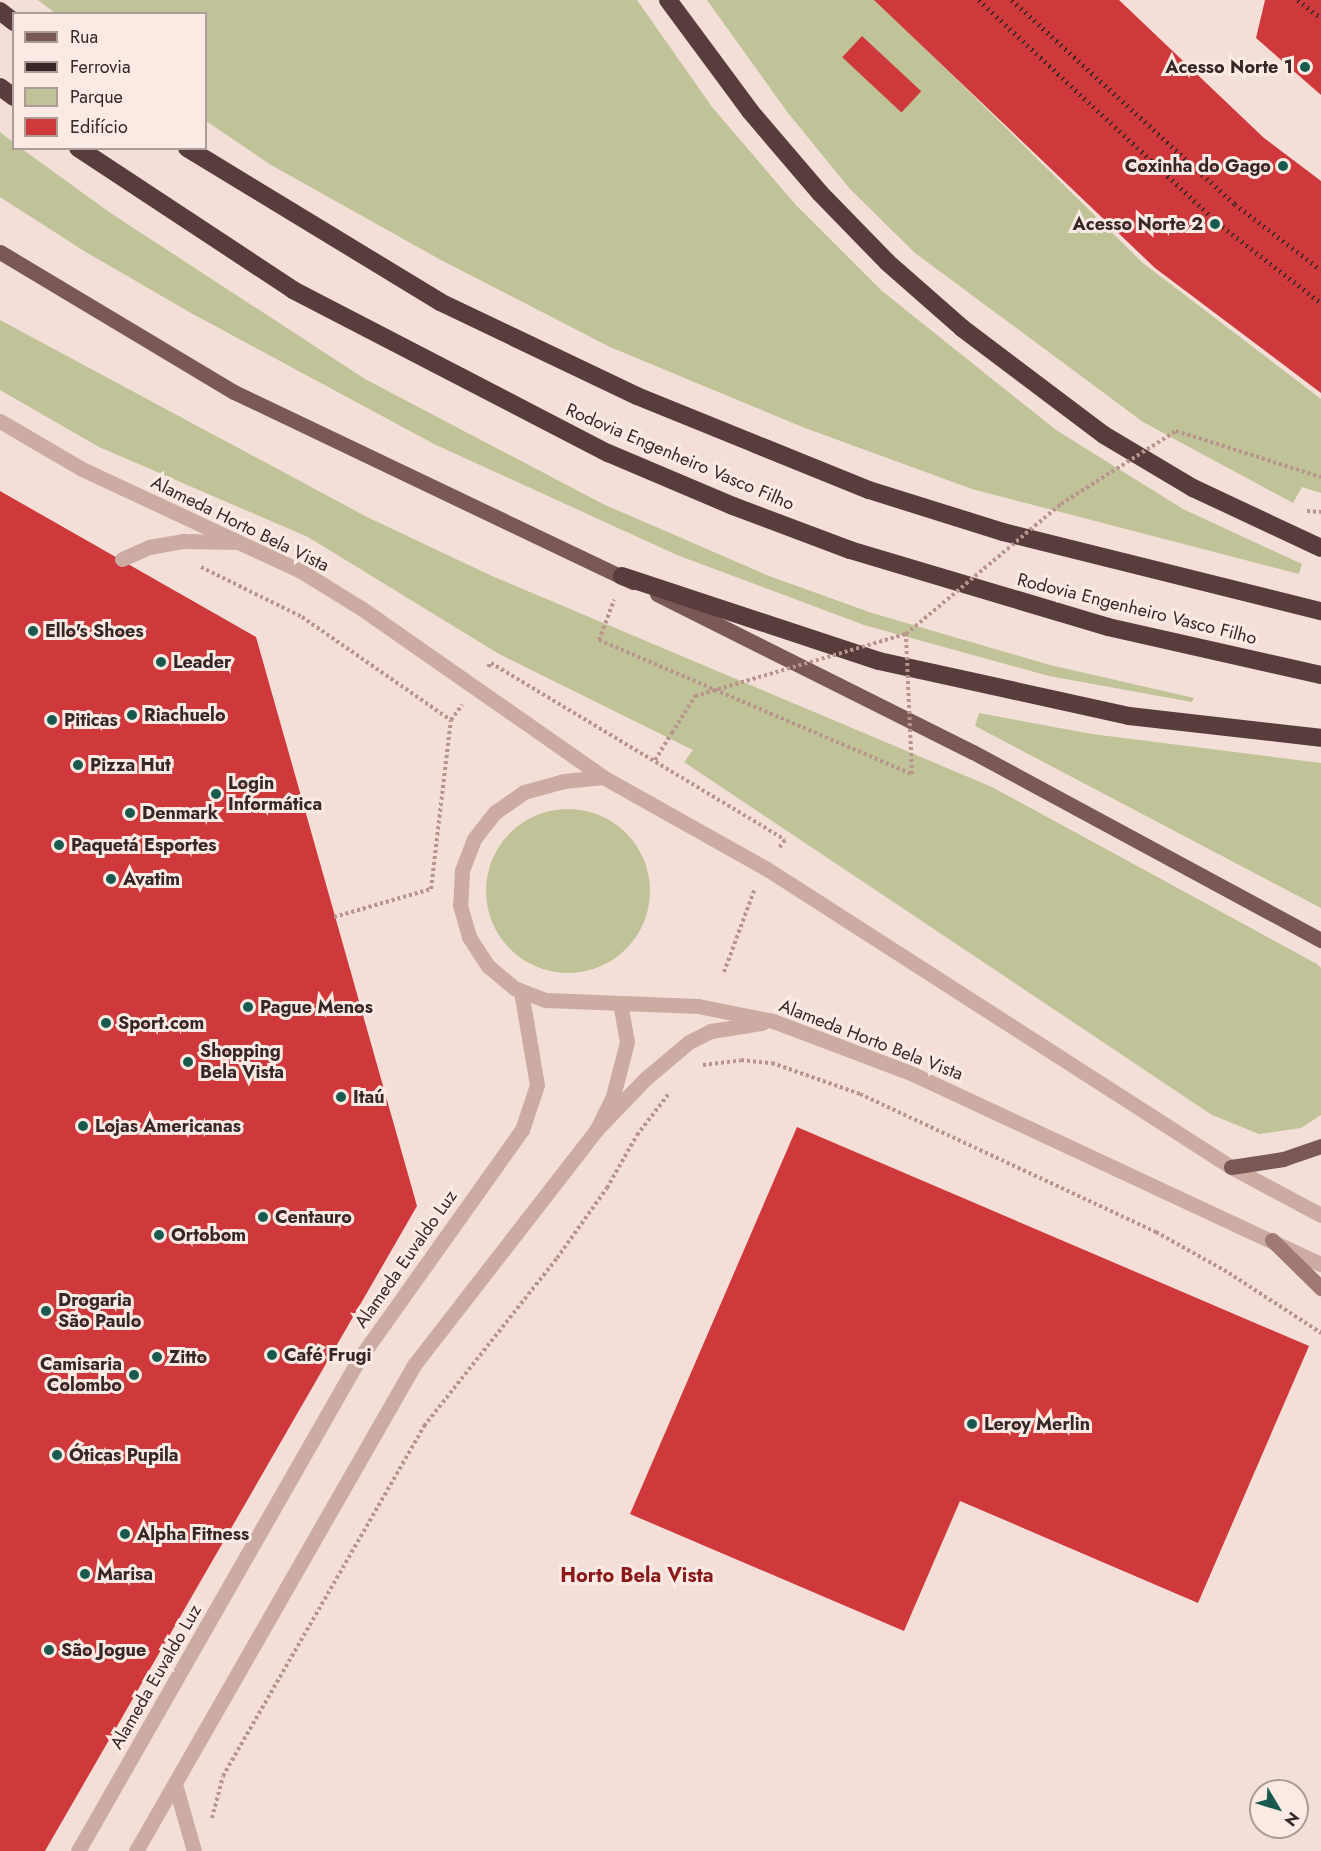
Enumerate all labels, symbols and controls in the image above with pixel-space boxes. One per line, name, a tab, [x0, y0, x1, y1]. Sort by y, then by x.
legend	[12, 12, 207, 150]
text: Rua	[70, 24, 98, 50]
text: Ferrovia	[70, 54, 131, 80]
place label: Acesso Norte 1	[1165, 56, 1293, 78]
marker: Acesso Norte 1	[1298, 60, 1312, 74]
text: Parque	[70, 84, 123, 110]
text: Edifício	[70, 114, 128, 140]
place label: Coxinha do Gago	[1125, 155, 1271, 177]
marker: Coxinha do Gago	[1276, 159, 1290, 173]
place label: Acesso Norte 2	[1073, 213, 1203, 235]
marker: Acesso Norte 2	[1208, 217, 1222, 231]
street label: Rodovia Engenheiro Vasco Filho	[562, 399, 798, 515]
street label: Alameda Horto Bela Vista	[148, 472, 332, 576]
street label: Rodovia Engenheiro Vasco Filho	[1015, 569, 1259, 649]
place label: Ello's Shoes	[45, 620, 144, 642]
marker: Ello's Shoes	[26, 624, 40, 638]
place label: Leader	[173, 651, 231, 673]
marker: Leader	[154, 655, 168, 669]
place label: Riachuelo	[144, 704, 226, 726]
marker: Riachuelo	[125, 708, 139, 722]
place label: Piticas	[64, 709, 118, 731]
marker: Piticas	[45, 713, 59, 727]
place label: Pizza Hut	[90, 754, 171, 776]
marker: Pizza Hut	[71, 758, 85, 772]
place label: Login Informática	[228, 773, 322, 816]
marker: Login Informática	[209, 787, 223, 801]
place label: Denmark	[142, 802, 218, 824]
marker: Denmark	[123, 806, 137, 820]
place label: Paquetá Esportes	[71, 834, 216, 856]
marker: Paquetá Esportes	[52, 838, 66, 852]
place label: Avatim	[123, 868, 180, 890]
marker: Avatim	[104, 872, 118, 886]
street label: Alameda Horto Bela Vista	[776, 995, 966, 1085]
place label: Pague Menos	[260, 996, 373, 1018]
marker: Pague Menos	[241, 1000, 255, 1014]
place label: Sport.com	[118, 1012, 204, 1034]
marker: Sport.com	[99, 1016, 113, 1030]
place label: Shopping Bela Vista	[200, 1041, 284, 1084]
marker: Shopping Bela Vista	[181, 1055, 195, 1069]
place label: Itaú	[353, 1086, 385, 1108]
marker: Itaú	[334, 1090, 348, 1104]
place label: Lojas Americanas	[95, 1115, 241, 1137]
marker: Lojas Americanas	[76, 1119, 90, 1133]
street label: Alameda Euvaldo Luz	[350, 1186, 462, 1332]
place label: Centauro	[275, 1206, 352, 1228]
marker: Centauro	[256, 1210, 270, 1224]
place label: Ortobom	[171, 1224, 246, 1246]
marker: Ortobom	[152, 1228, 166, 1242]
place label: Drogaria São Paulo	[58, 1290, 141, 1332]
marker: Drogaria São Paulo	[39, 1304, 53, 1318]
place label: Café Frugi	[284, 1344, 372, 1366]
place label: Zitto	[169, 1346, 207, 1368]
marker: Café Frugi	[265, 1348, 279, 1362]
marker: Zitto	[150, 1350, 164, 1364]
place label: Camisaria Colombo	[40, 1354, 122, 1396]
marker: Camisaria Colombo	[127, 1368, 141, 1382]
place label: Leroy Merlin	[984, 1413, 1090, 1435]
marker: Leroy Merlin	[965, 1417, 979, 1431]
place label: Óticas Pupila	[69, 1444, 179, 1466]
marker: Óticas Pupila	[50, 1448, 64, 1462]
place label: Alpha Fitness	[137, 1523, 249, 1545]
marker: Alpha Fitness	[118, 1527, 132, 1541]
place label: Marisa	[97, 1563, 153, 1585]
district label: Horto Bela Vista	[560, 1563, 714, 1587]
marker: Marisa	[78, 1567, 92, 1581]
street label: Alameda Euvaldo Luz	[106, 1601, 206, 1753]
place label: São Jogue	[61, 1639, 146, 1661]
marker: São Jogue	[42, 1643, 56, 1657]
north arrow	[1249, 1779, 1309, 1839]
text: N	[1279, 1807, 1305, 1831]

